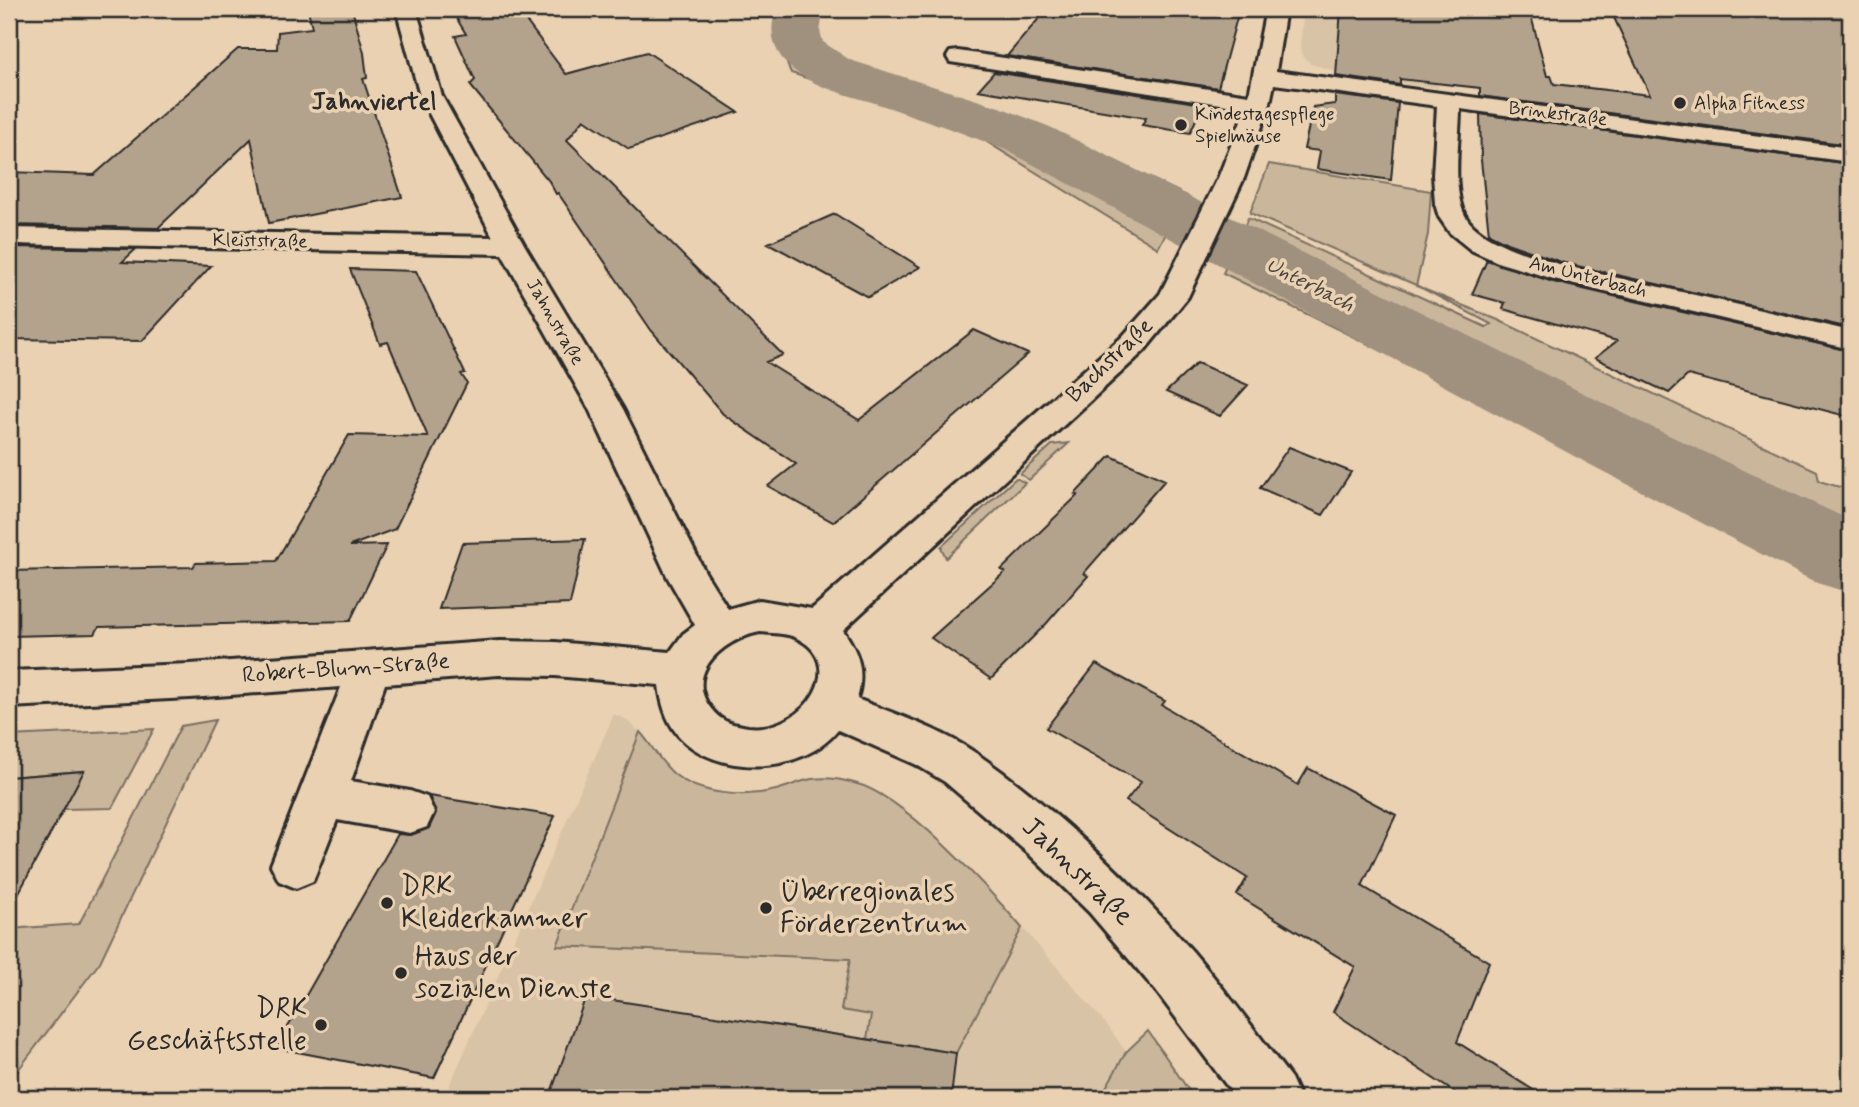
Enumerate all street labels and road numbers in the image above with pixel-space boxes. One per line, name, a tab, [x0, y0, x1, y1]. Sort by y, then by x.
street label: Brinkstraße	[1507, 96, 1609, 132]
street label: Kleiststraße	[212, 228, 308, 254]
street label: Am Unterbach	[1527, 250, 1649, 304]
street label: Jahnstraße	[520, 274, 590, 370]
street label: Bachstraße	[1060, 312, 1160, 410]
street label: Robert-Blum-Straße	[241, 647, 451, 691]
street label: Jahnstraße	[1013, 809, 1141, 935]

